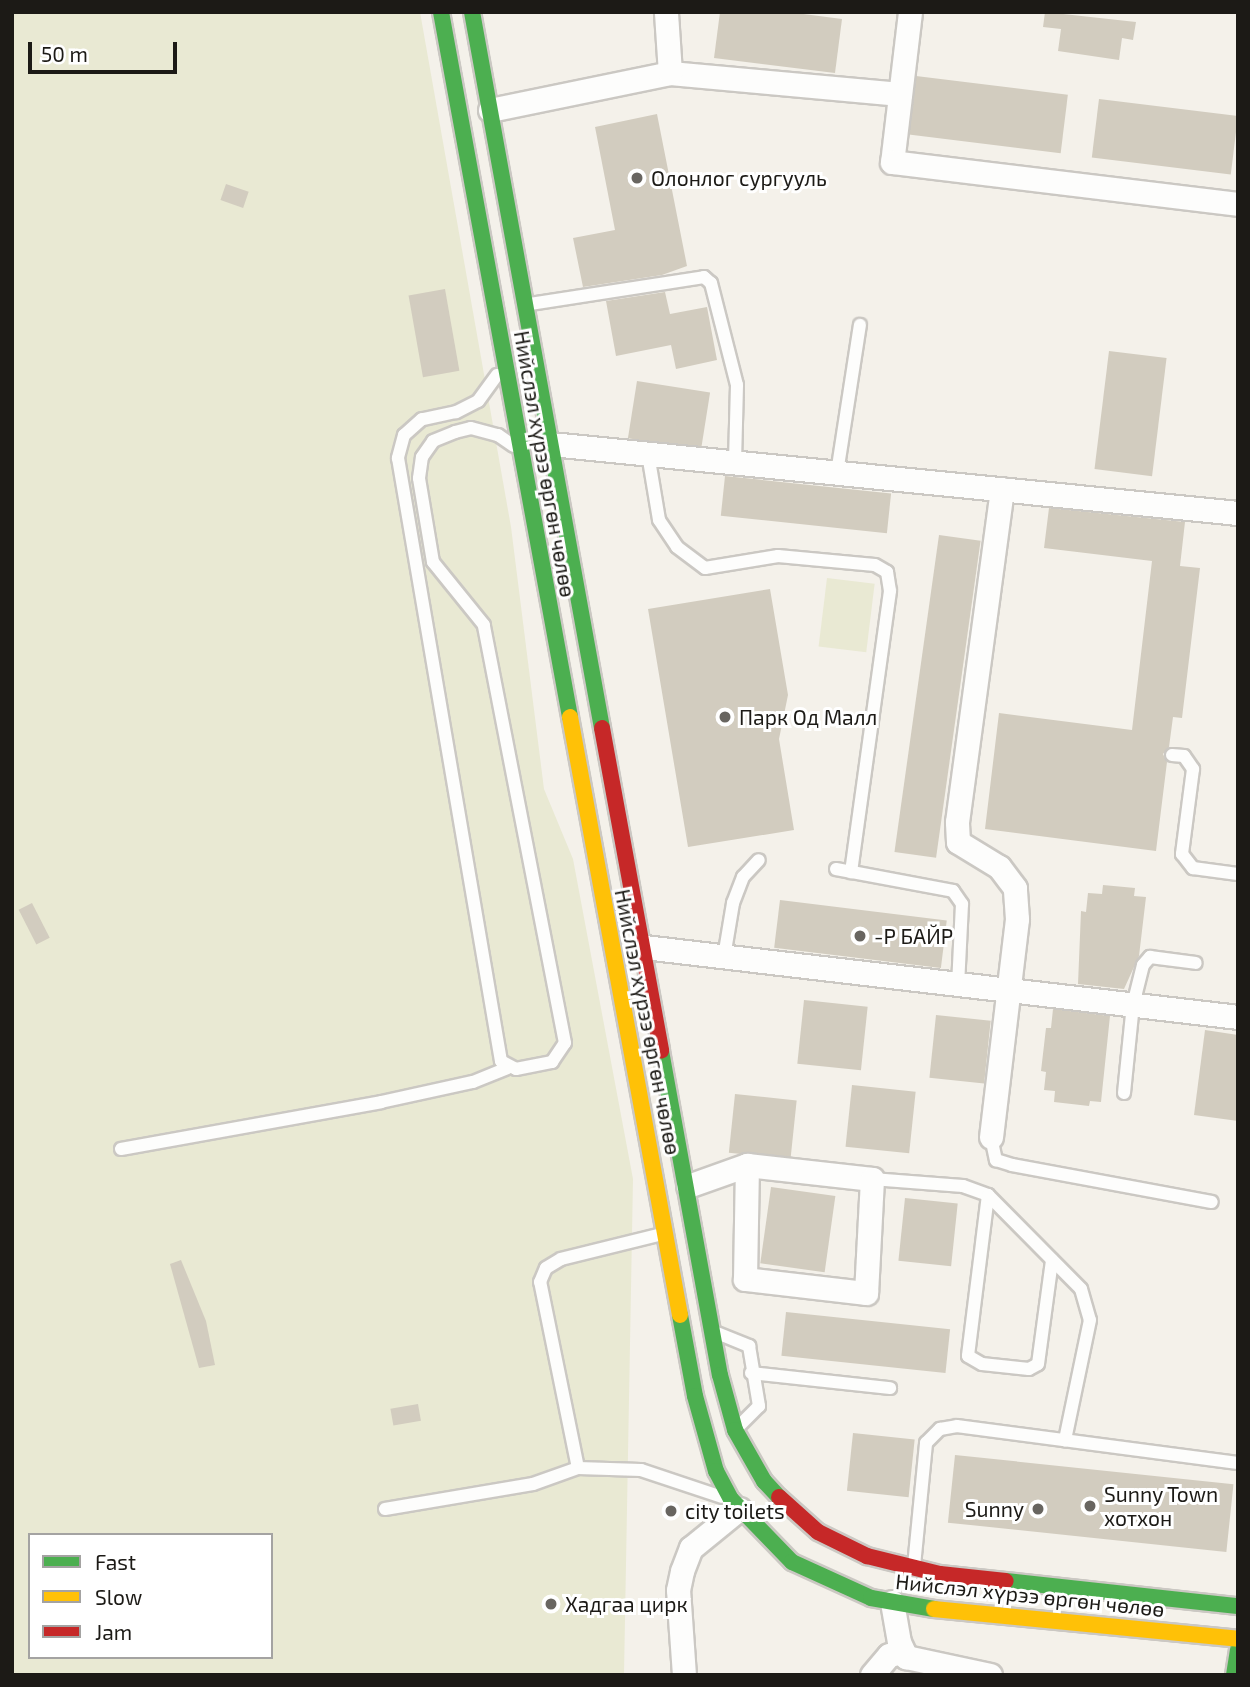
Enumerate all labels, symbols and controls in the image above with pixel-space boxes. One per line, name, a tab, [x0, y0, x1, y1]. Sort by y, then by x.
scale bar	[32, 28, 180, 72]
text: 50 m	[41, 41, 88, 66]
place label: Олонлог сургууль	[651, 165, 827, 191]
marker: Олонлог сургууль	[629, 170, 645, 186]
street label: Нийслэл хүрээ өргөн чөлөө	[509, 329, 581, 599]
place label: Парк Од Малл	[739, 704, 877, 730]
marker: Парк Од Малл	[717, 709, 733, 725]
street label: Нийслэл хүрээ өргөн чөлөө	[610, 887, 686, 1157]
place label: -Р БАЙР	[874, 923, 953, 949]
marker: -Р БАЙР	[852, 928, 868, 944]
place label: Sunny Town хотхон	[1104, 1481, 1219, 1531]
place label: Sunny	[965, 1496, 1024, 1522]
place label: city toilets	[685, 1498, 786, 1524]
marker: Sunny Town хотхон	[1082, 1498, 1098, 1514]
marker: Sunny	[1030, 1501, 1046, 1517]
marker: city toilets	[663, 1503, 679, 1519]
legend	[28, 1533, 273, 1659]
text: Fast	[95, 1549, 136, 1574]
street label: Нийслэл хүрээ өргөн чөлөө	[894, 1568, 1166, 1622]
text: Slow	[95, 1584, 142, 1609]
place label: Хадгаа цирк	[565, 1591, 688, 1617]
marker: Хадгаа цирк	[543, 1596, 559, 1612]
text: Jam	[95, 1619, 132, 1644]

